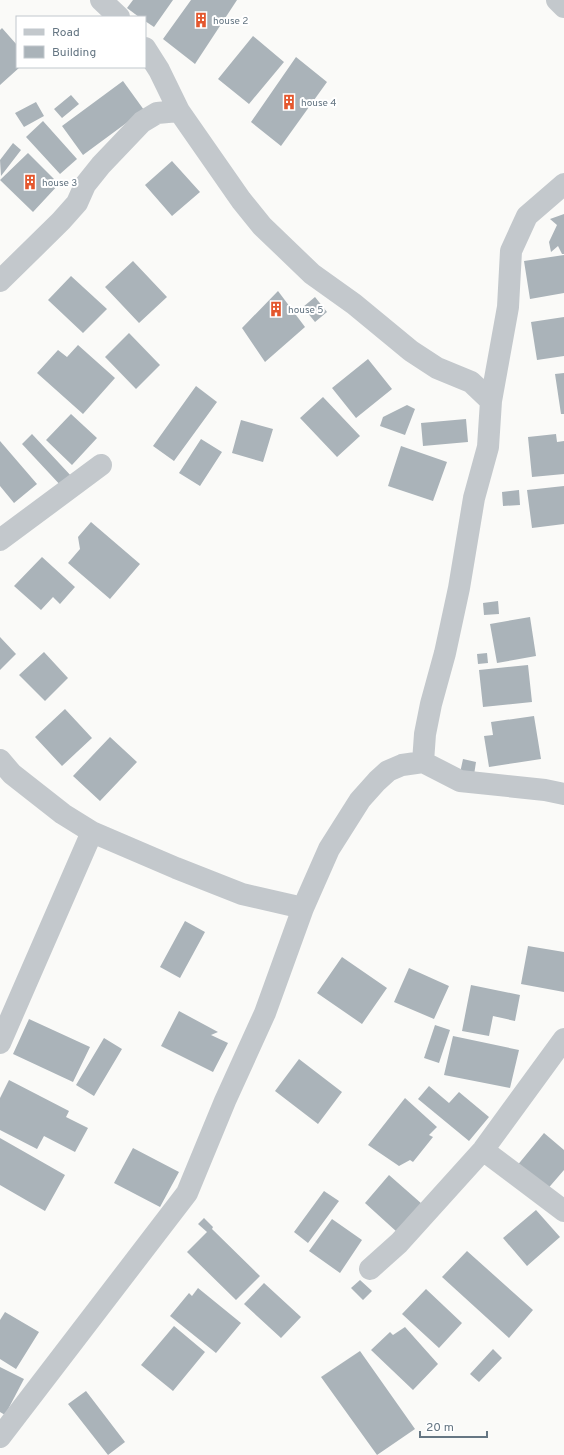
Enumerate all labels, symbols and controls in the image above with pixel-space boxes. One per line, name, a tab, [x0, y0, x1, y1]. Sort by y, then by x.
building icon: house 2	[192, 11, 210, 29]
place label: house 2	[213, 15, 248, 28]
legend	[16, 16, 146, 68]
text: Road	[52, 25, 80, 41]
text: Building	[52, 45, 96, 61]
building icon: house 4	[280, 93, 298, 111]
place label: house 4	[301, 97, 337, 110]
building icon: house 3	[21, 173, 39, 191]
place label: house 3	[42, 177, 77, 190]
building icon: house 5	[267, 300, 285, 318]
place label: house 5	[288, 304, 324, 317]
scale bar	[420, 1413, 487, 1439]
text: 20 m	[426, 1420, 454, 1436]

